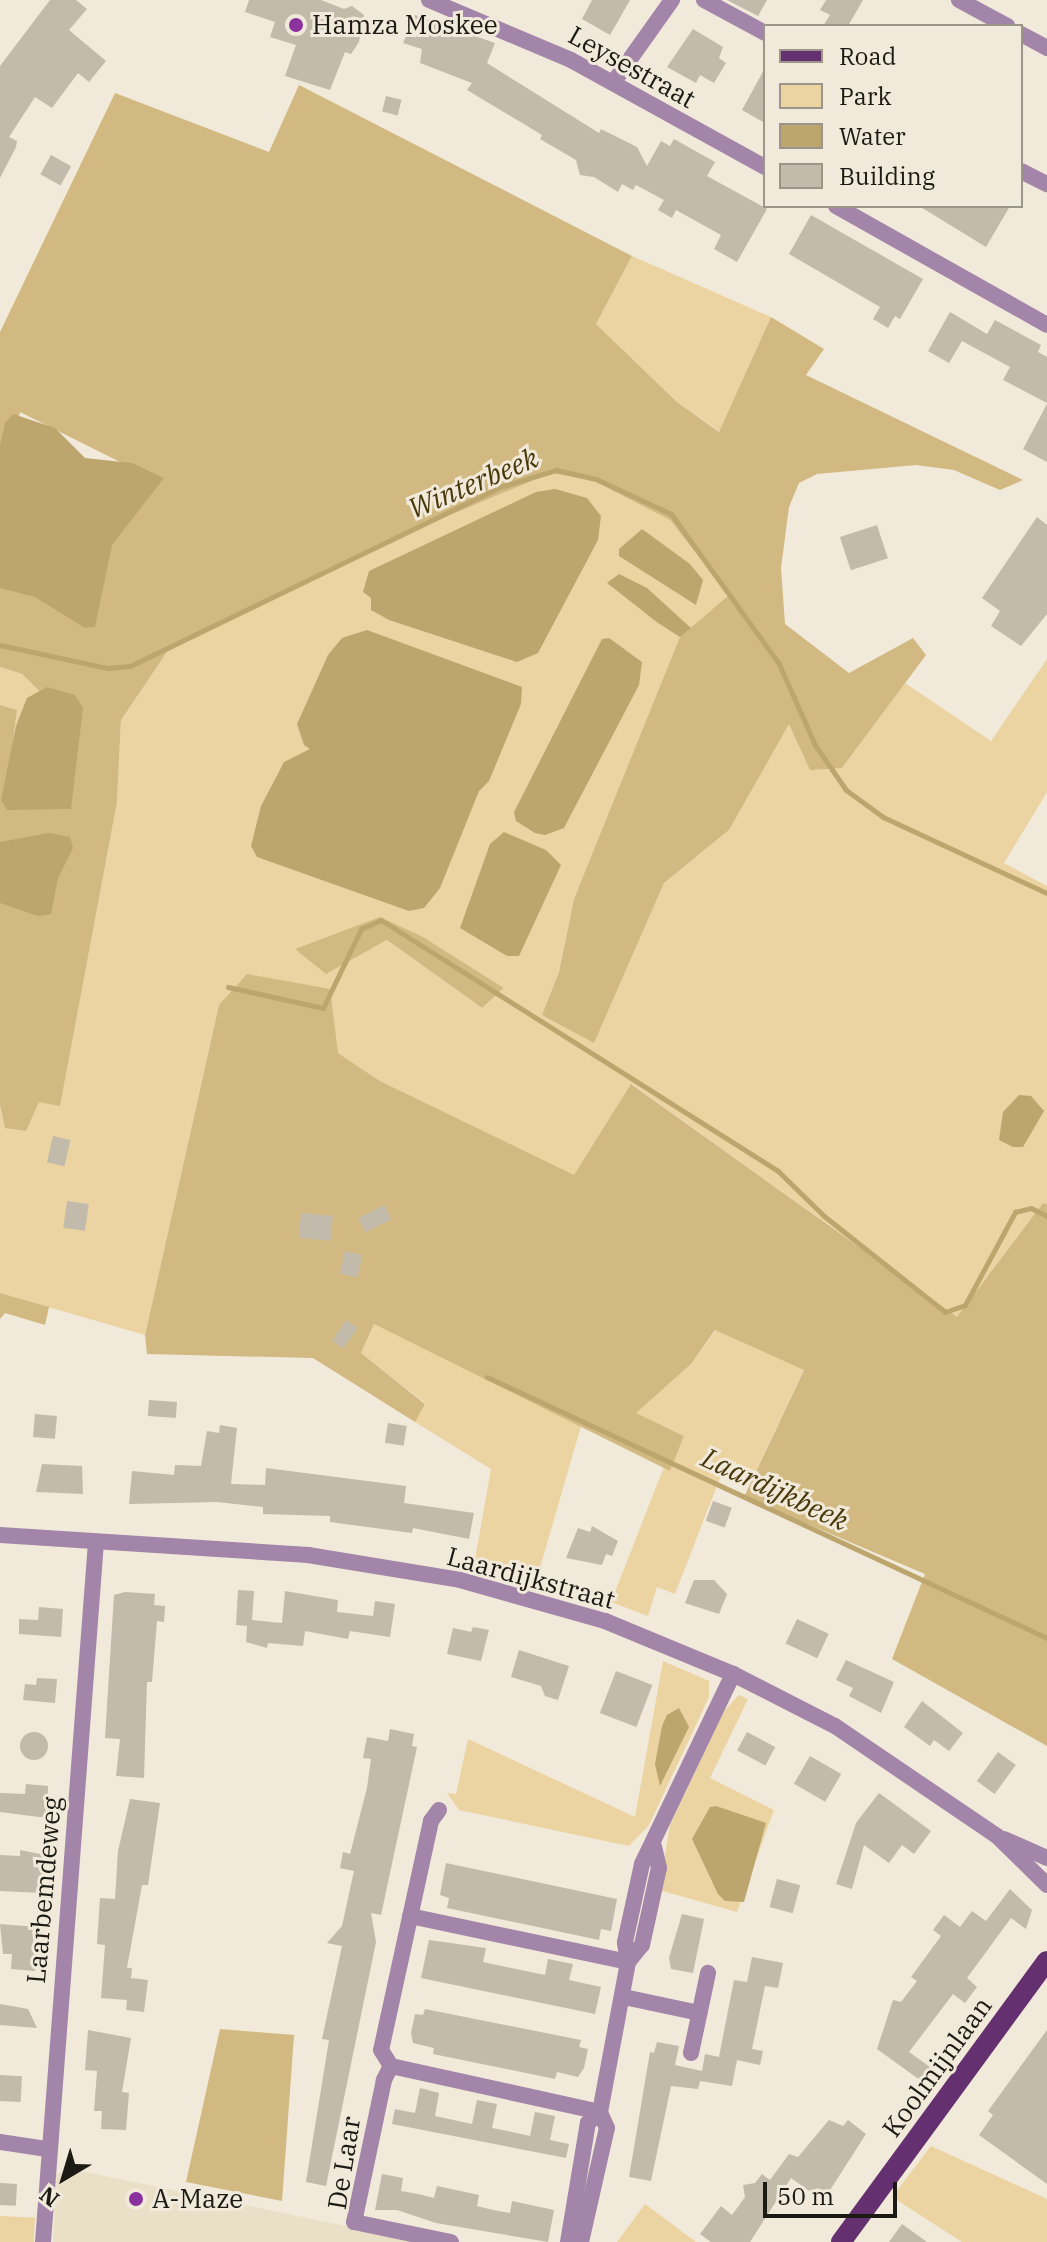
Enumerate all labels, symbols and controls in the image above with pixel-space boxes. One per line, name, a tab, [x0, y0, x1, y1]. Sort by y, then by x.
place label: Hamza Moskee	[312, 9, 498, 41]
marker: Hamza Moskee	[287, 16, 305, 34]
street label: Leysestraat	[563, 19, 701, 115]
legend	[763, 24, 1023, 208]
text: Road	[839, 40, 896, 72]
text: Park	[839, 80, 891, 112]
text: Water	[839, 120, 906, 152]
text: Building	[839, 160, 935, 192]
water label: Winterbeek	[403, 441, 543, 525]
water label: Laardijkbeek	[697, 1441, 853, 1537]
street label: Laardijkstraat	[443, 1541, 619, 1615]
street label: Laarbemdeweg	[20, 1795, 68, 1985]
street label: Koolmijnlaan	[876, 1991, 998, 2143]
street label: De Laar	[321, 2114, 367, 2212]
north arrow	[24, 2138, 104, 2218]
scale bar	[767, 2166, 901, 2216]
text: 50 m	[777, 2180, 834, 2212]
text: N	[33, 2181, 65, 2214]
place label: A-Maze	[152, 2183, 243, 2215]
marker: A-Maze	[127, 2190, 145, 2208]

